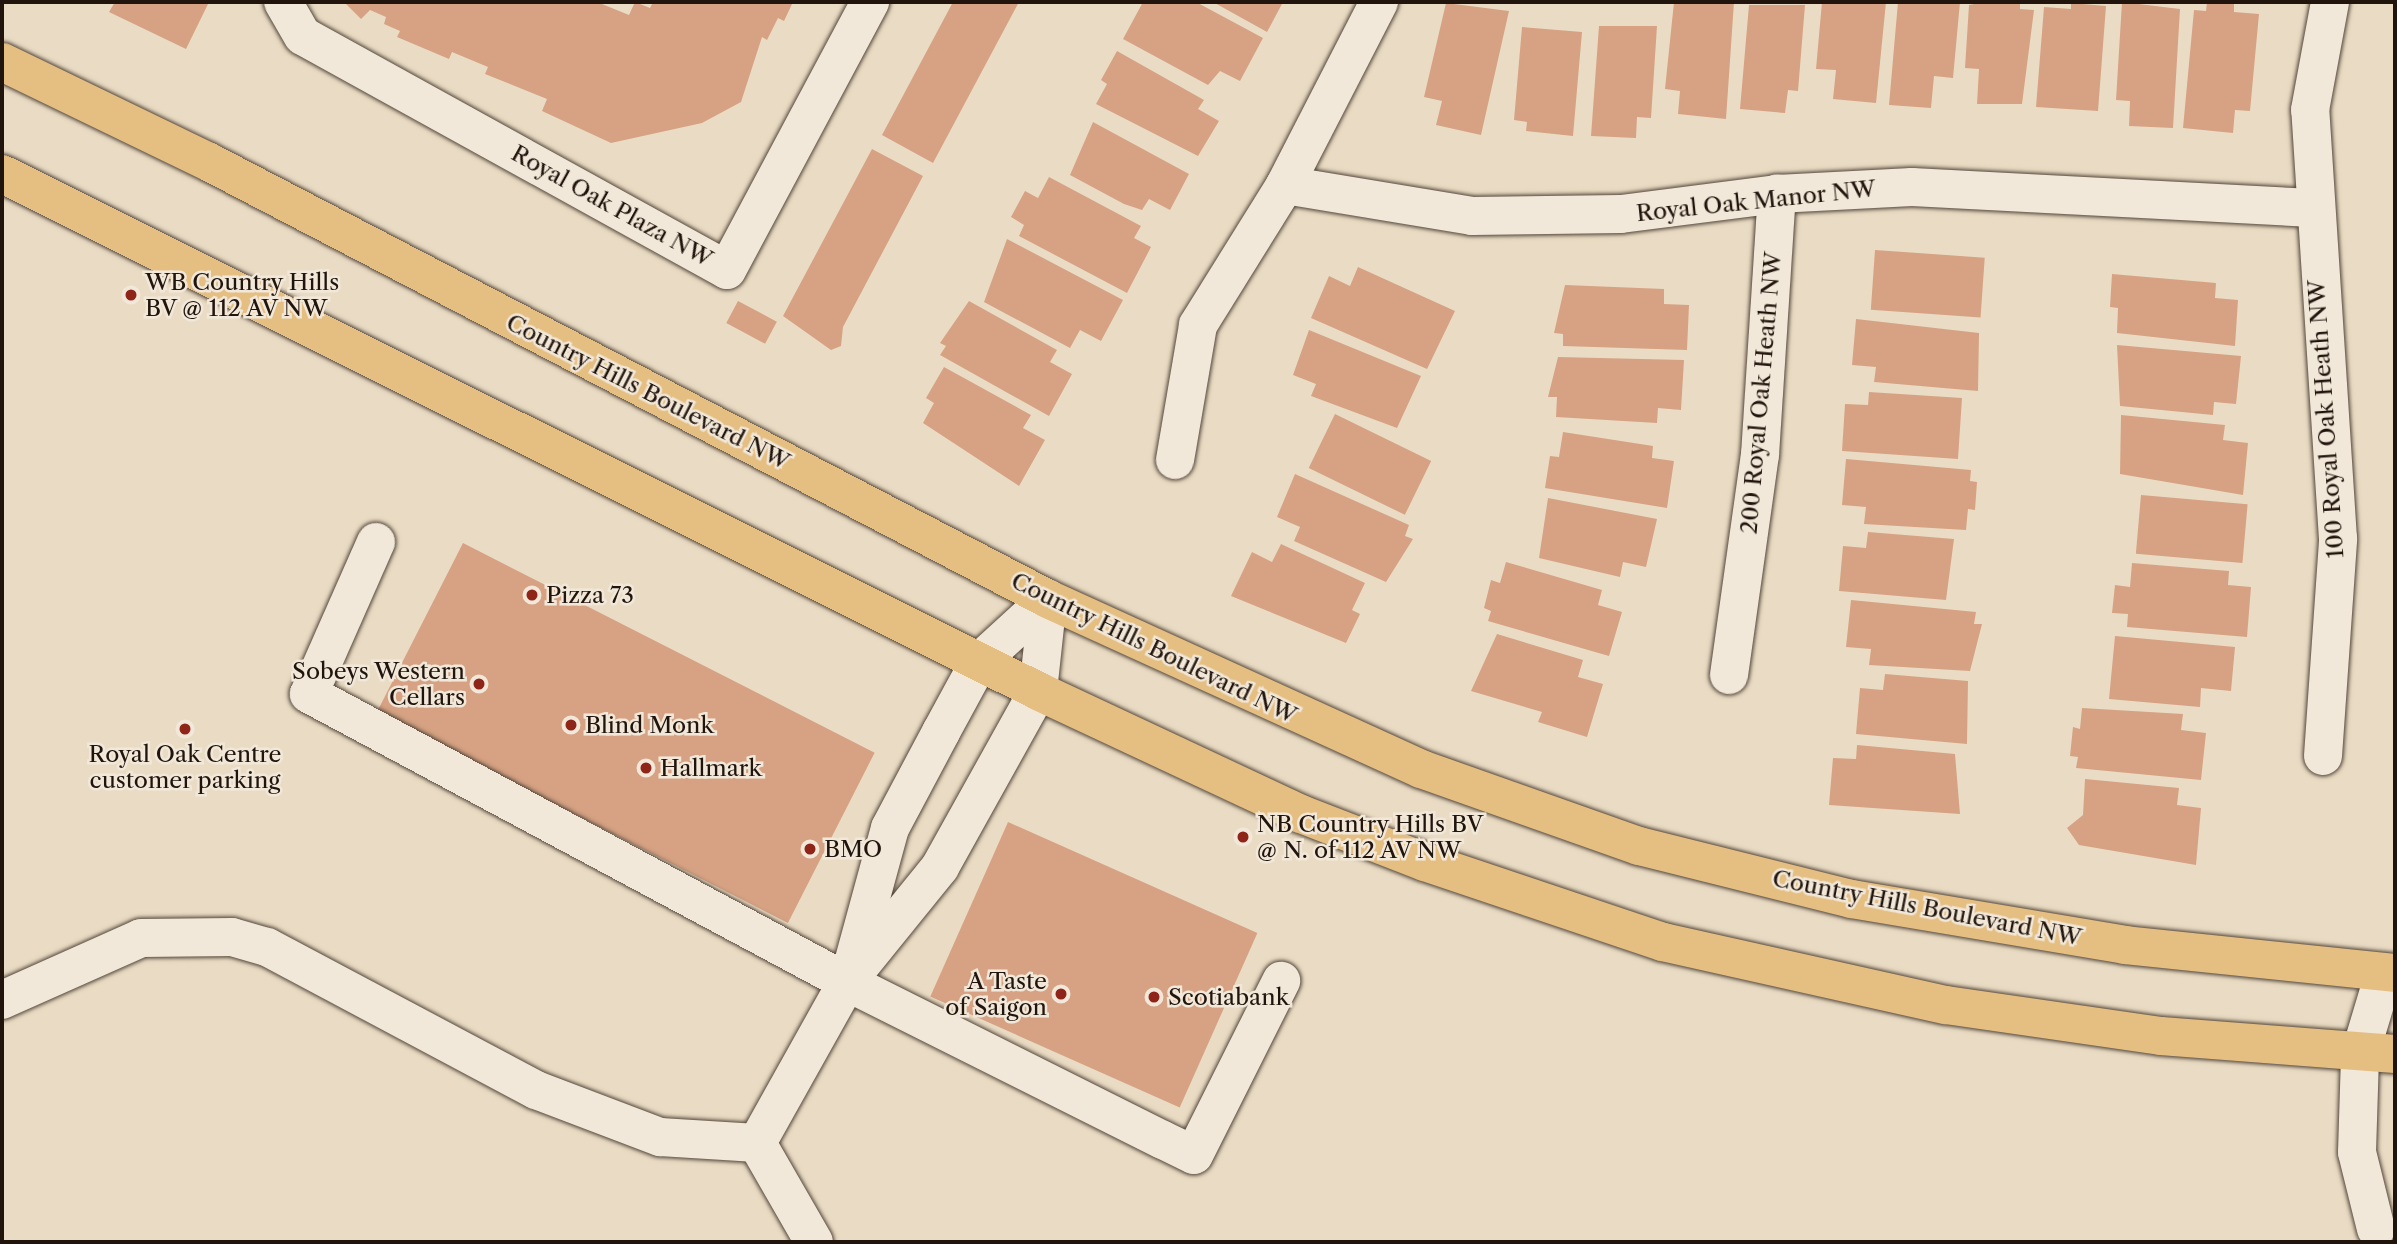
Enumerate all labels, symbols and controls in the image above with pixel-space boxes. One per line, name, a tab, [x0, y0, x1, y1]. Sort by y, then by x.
street label: Royal Oak Plaza NW	[506, 139, 718, 273]
street label: Royal Oak Manor NW	[1634, 175, 1878, 227]
street label: 200 Royal Oak Heath NW	[1735, 251, 1787, 535]
place label: WB Country Hills BV @ 112 AV NW	[145, 268, 340, 322]
street label: 100 Royal Oak Heath NW	[2302, 278, 2350, 560]
marker: WB Country Hills BV @ 112 AV NW	[123, 287, 139, 303]
street label: Country Hills Boulevard NW	[501, 308, 795, 476]
street label: Country Hills Boulevard NW	[1006, 567, 1302, 729]
place label: Pizza 73	[546, 581, 634, 609]
marker: Pizza 73	[524, 587, 540, 603]
place label: Sobeys Western Cellars	[291, 657, 465, 711]
marker: Sobeys Western Cellars	[471, 676, 487, 692]
place label: Blind Monk	[585, 711, 714, 739]
marker: Blind Monk	[563, 717, 579, 733]
marker: Royal Oak Centre customer parking	[177, 721, 193, 737]
place label: Royal Oak Centre customer parking	[88, 740, 282, 794]
place label: Hallmark	[660, 754, 762, 782]
marker: Hallmark	[638, 760, 654, 776]
place label: NB Country Hills BV @ N. of 112 AV NW	[1257, 810, 1484, 864]
marker: NB Country Hills BV @ N. of 112 AV NW	[1235, 829, 1251, 845]
place label: BMO	[824, 835, 882, 863]
marker: BMO	[802, 841, 818, 857]
street label: Country Hills Boulevard NW	[1770, 864, 2084, 952]
place label: A Taste of Saigon	[945, 967, 1047, 1021]
place label: Scotiabank	[1168, 983, 1289, 1011]
marker: A Taste of Saigon	[1053, 986, 1069, 1002]
marker: Scotiabank	[1146, 989, 1162, 1005]

